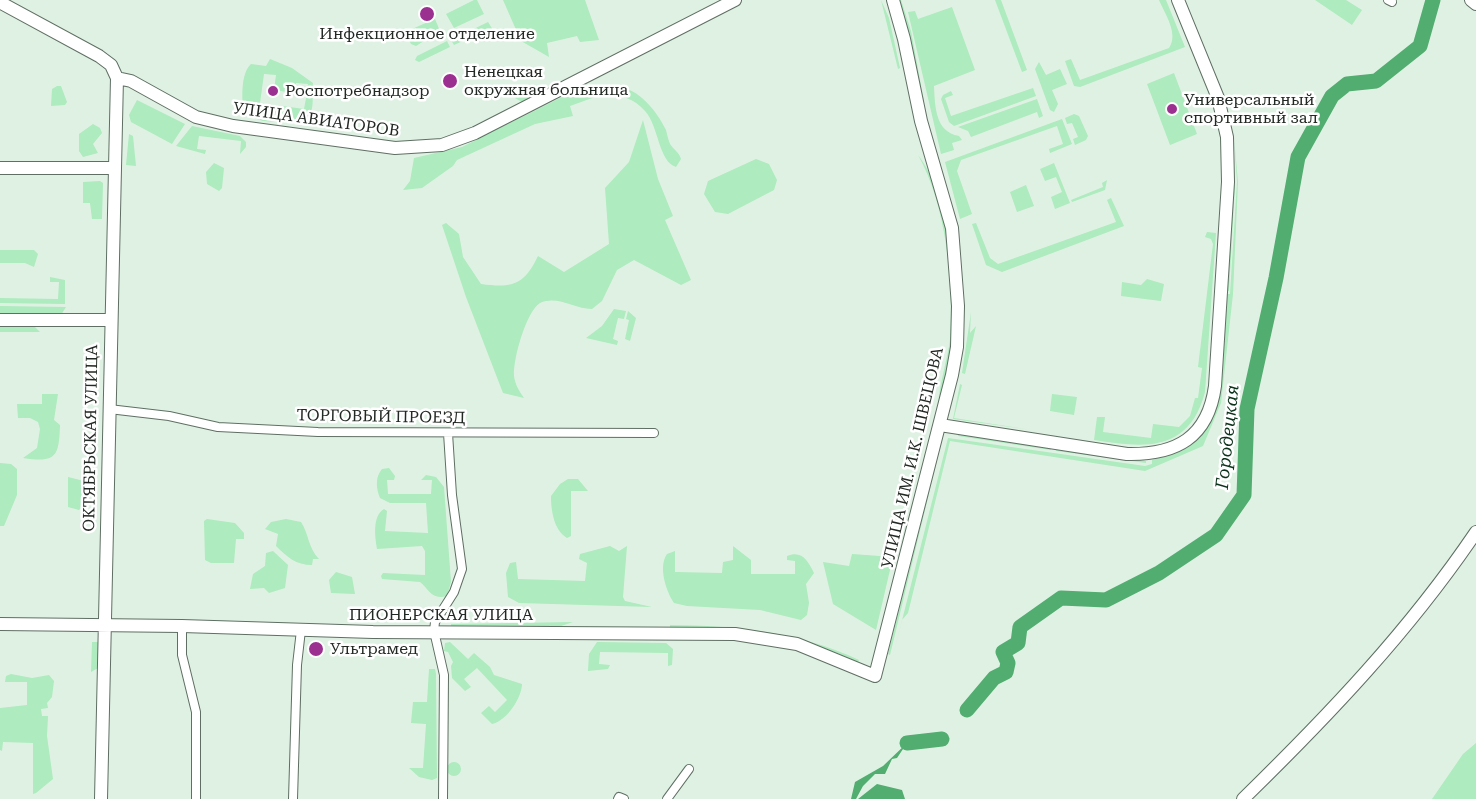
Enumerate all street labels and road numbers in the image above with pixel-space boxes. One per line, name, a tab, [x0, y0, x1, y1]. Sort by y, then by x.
street label: УЛИЦА АВИАТОРОВ	[231, 99, 401, 141]
street label: ОКТЯБРЬСКАЯ УЛИЦА	[80, 344, 102, 532]
street label: УЛИЦА ИМ. И.К. ШВЕЦОВА	[878, 346, 948, 570]
street label: ТОРГОВЫЙ ПРОЕЗД	[296, 406, 466, 428]
street label: ПИОНЕРСКАЯ УЛИЦА	[349, 605, 533, 625]

